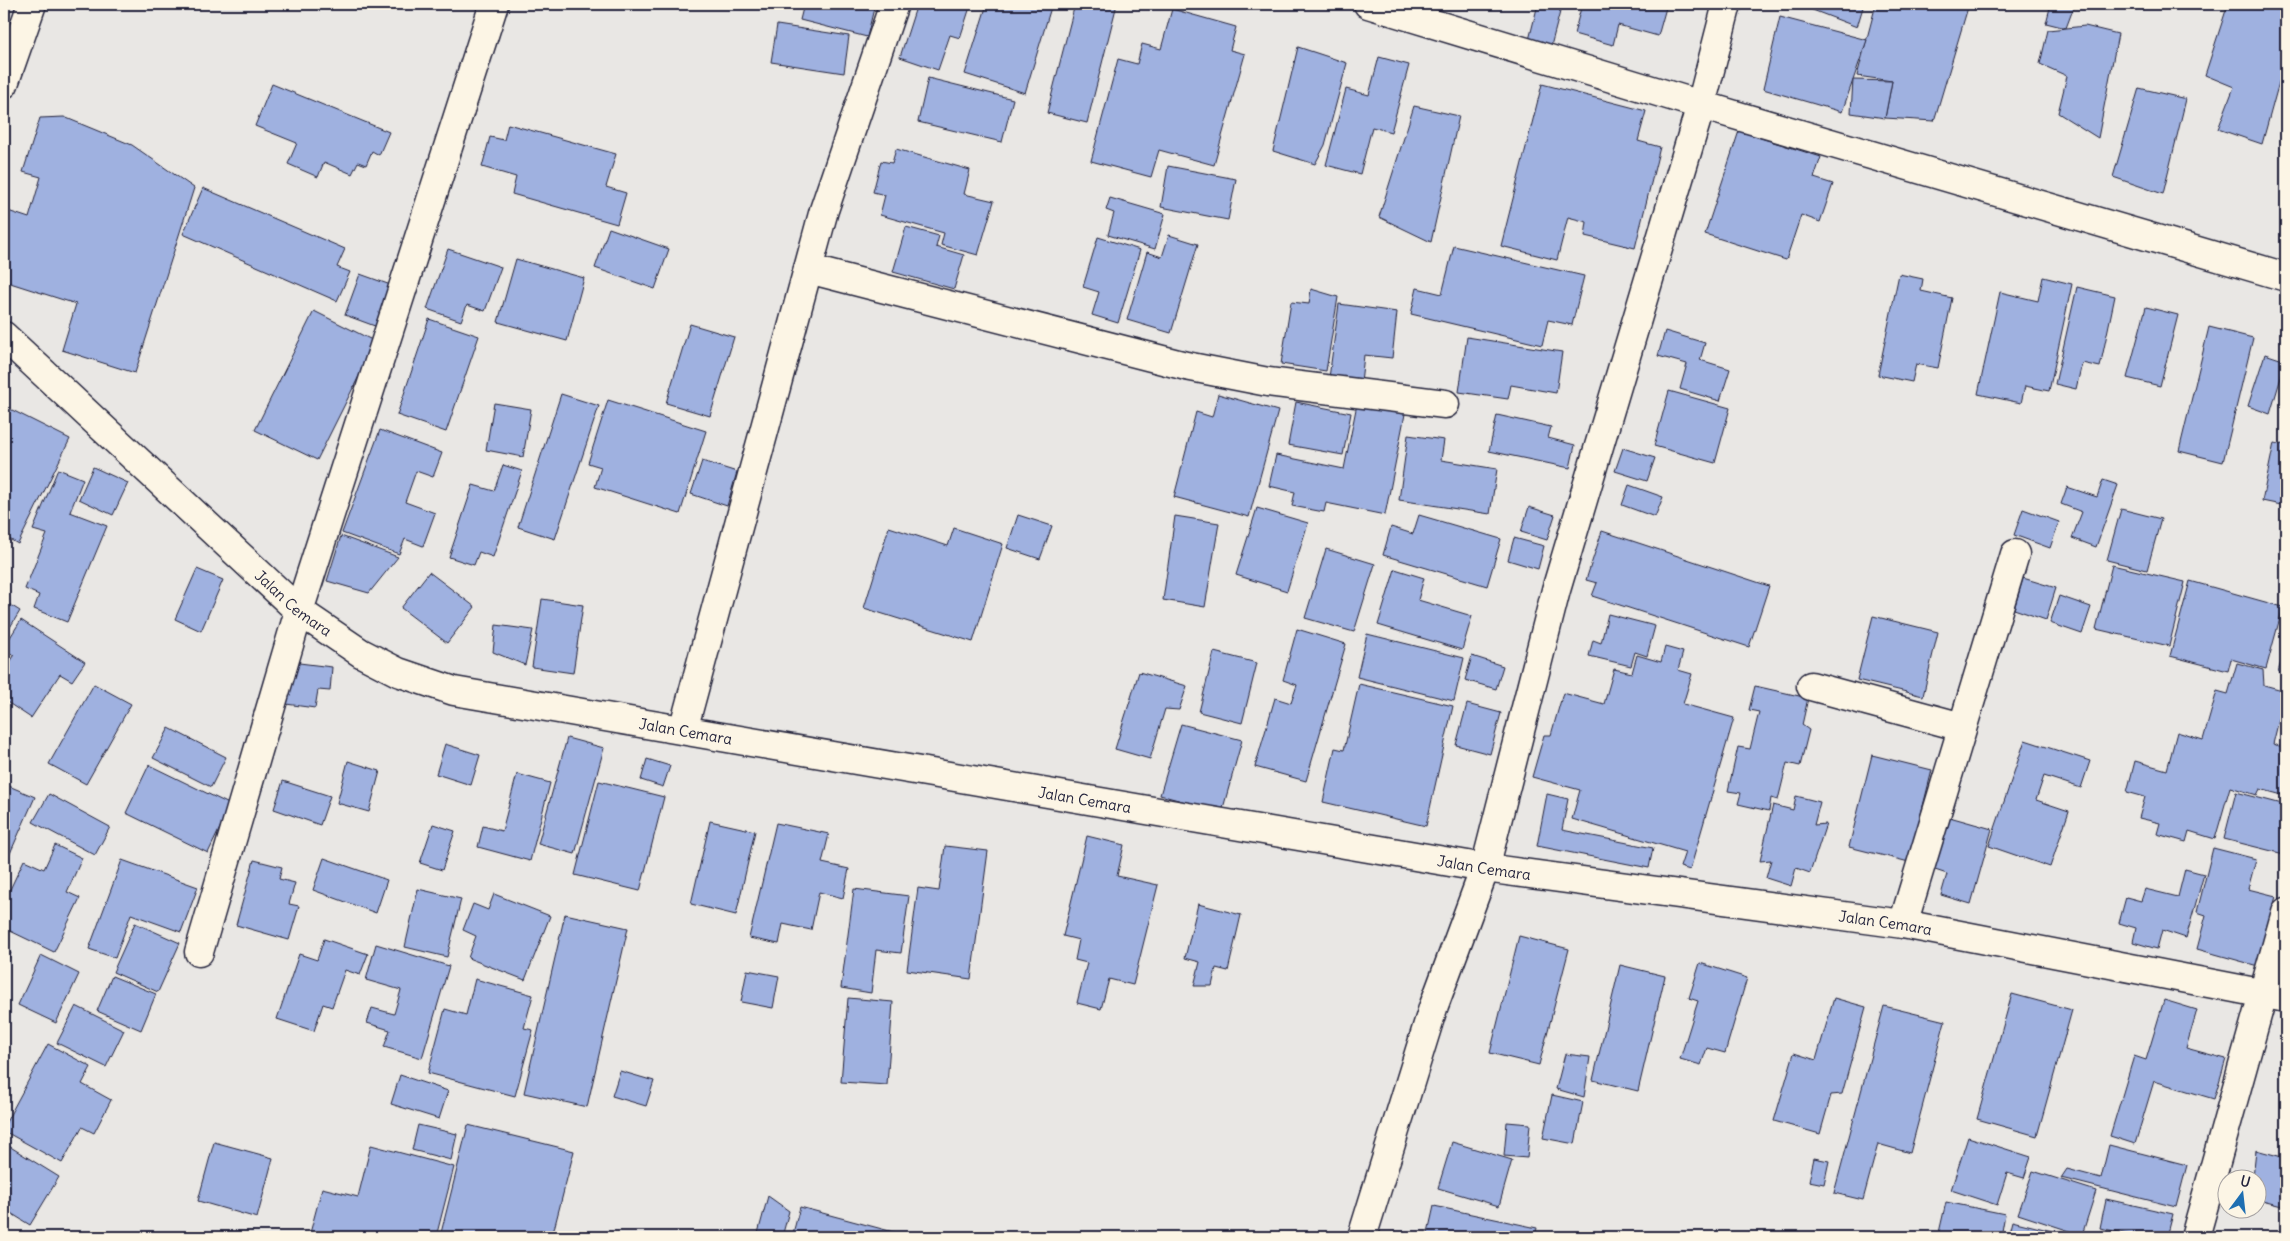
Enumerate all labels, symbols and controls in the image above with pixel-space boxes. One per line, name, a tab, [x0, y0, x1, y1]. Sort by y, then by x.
street label: Jalan Cemara	[251, 566, 336, 640]
street label: Jalan Cemara	[638, 713, 734, 748]
street label: Jalan Cemara	[1037, 782, 1133, 817]
street label: Jalan Cemara	[1436, 850, 1532, 884]
street label: Jalan Cemara	[1837, 906, 1934, 939]
north arrow	[2218, 1168, 2268, 1218]
text: U	[2238, 1172, 2252, 1191]

